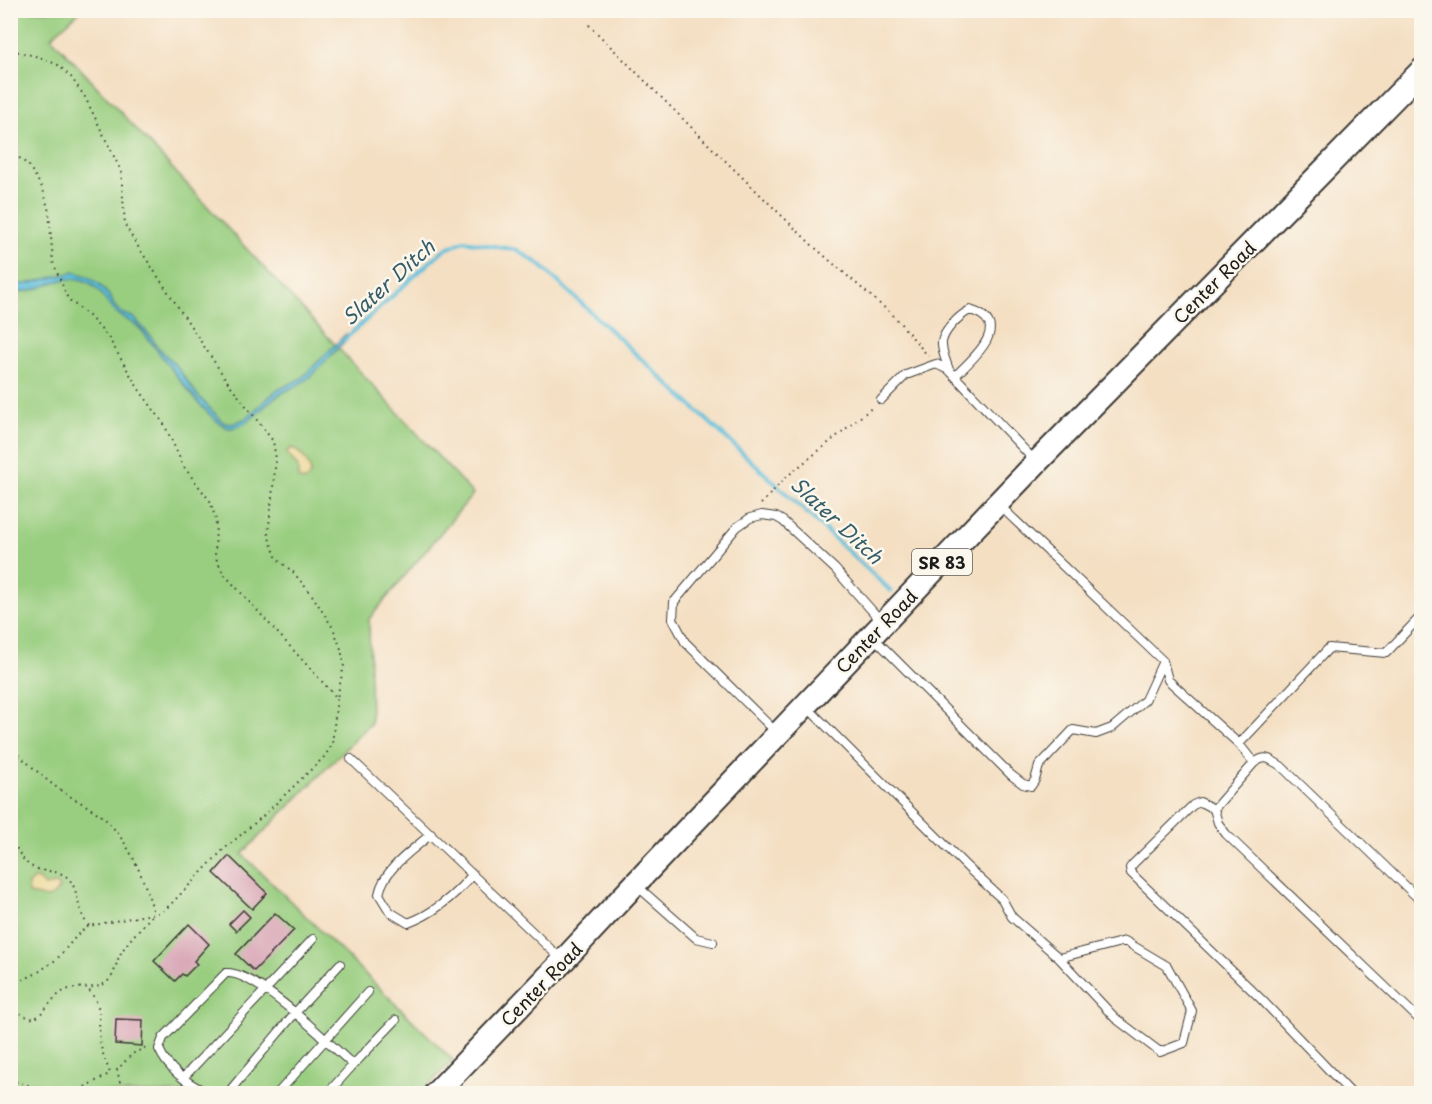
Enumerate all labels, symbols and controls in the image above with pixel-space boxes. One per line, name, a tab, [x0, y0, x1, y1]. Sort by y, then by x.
water label: Slater Ditch	[335, 232, 441, 332]
street label: Center Road	[1166, 234, 1262, 330]
water label: Slater Ditch	[784, 469, 890, 571]
road number: SR 83	[912, 549, 972, 575]
street label: Center Road	[829, 583, 923, 679]
street label: Center Road	[494, 936, 588, 1032]

